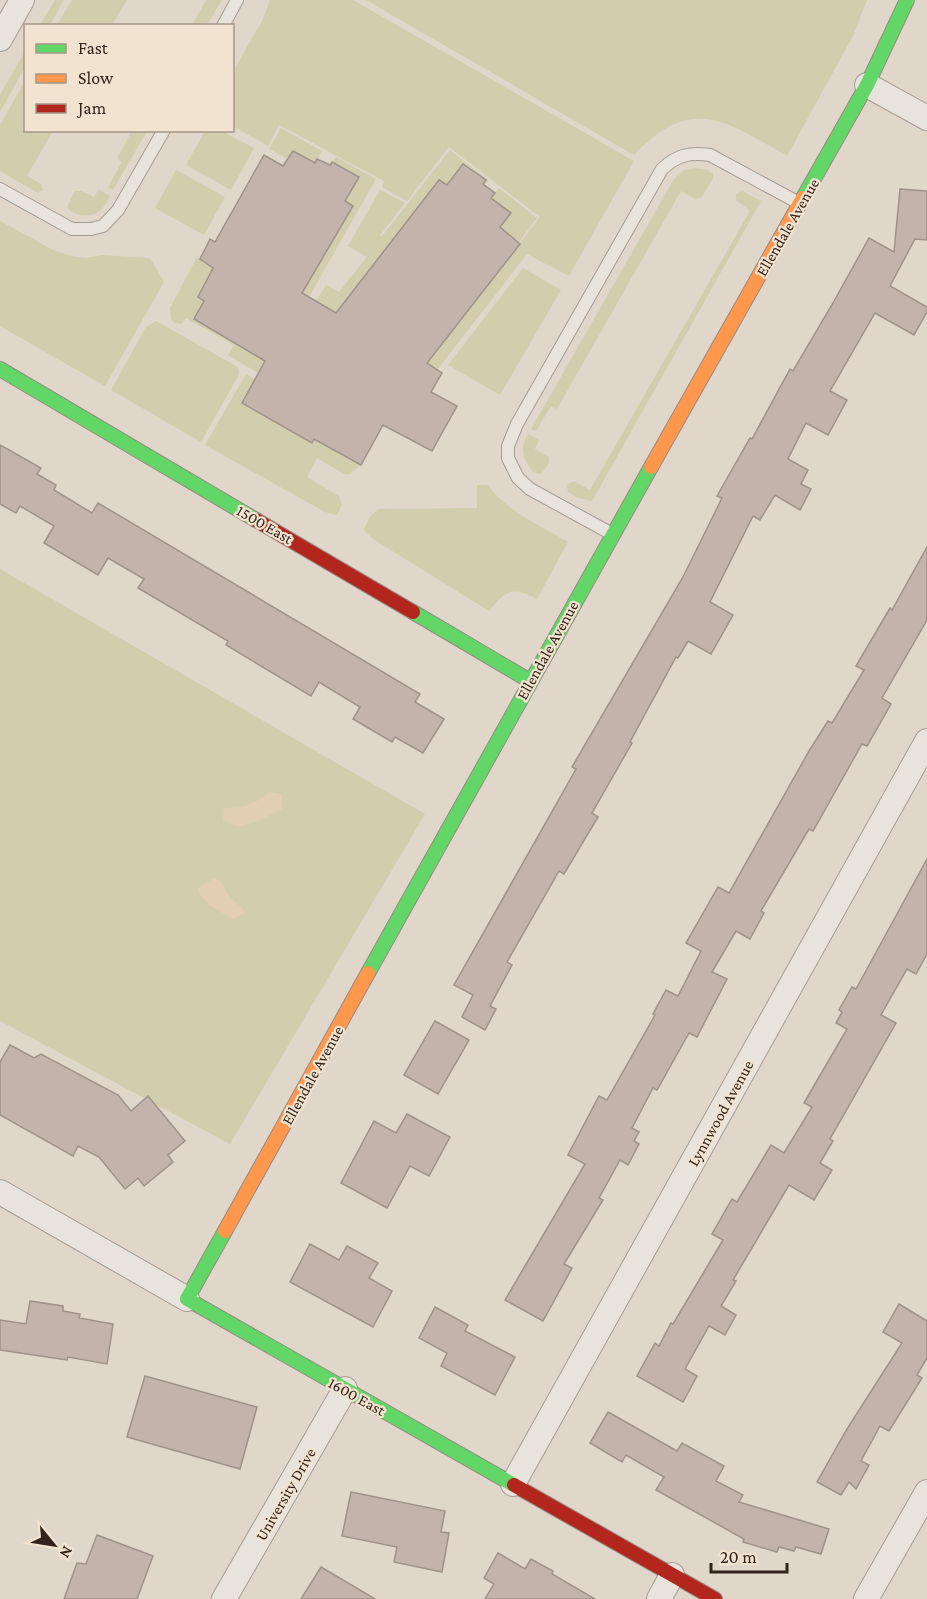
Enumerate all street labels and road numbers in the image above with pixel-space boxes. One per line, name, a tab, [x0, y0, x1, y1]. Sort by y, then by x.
street label: Ellendale Avenue	[753, 175, 822, 279]
street label: 1500 East	[234, 502, 296, 548]
street label: Ellendale Avenue	[513, 598, 582, 702]
street label: Ellendale Avenue	[278, 1023, 347, 1127]
street label: Lynnwood Avenue	[684, 1057, 757, 1170]
street label: 1600 East	[325, 1374, 389, 1419]
street label: University Drive	[252, 1445, 320, 1544]

